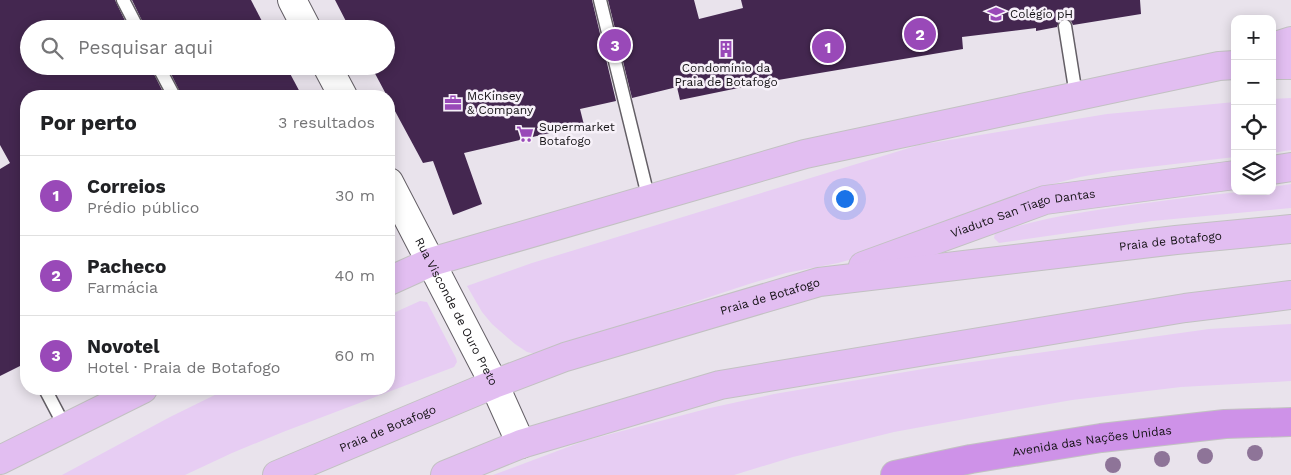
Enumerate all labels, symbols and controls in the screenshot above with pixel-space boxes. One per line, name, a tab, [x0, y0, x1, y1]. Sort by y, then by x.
school or university icon: Colégio pH	[986, 4, 1006, 24]
place label: Colégio pH	[1010, 7, 1073, 21]
pin: 2	[904, 15, 936, 53]
map controls	[1231, 15, 1276, 195]
button: +	[1231, 15, 1276, 60]
search box	[20, 20, 395, 75]
pin: 3	[599, 26, 631, 64]
pin: 1	[812, 28, 844, 66]
icon: search	[38, 34, 66, 62]
text: Pesquisar aqui	[78, 36, 213, 59]
building icon: Condomínio da Praia de Botafogo	[716, 39, 736, 59]
button: −	[1231, 60, 1276, 105]
place label: Condomínio da Praia de Botafogo	[674, 61, 778, 89]
place label: McKinsey & Company	[467, 89, 534, 117]
office icon: McKinsey & Company	[443, 93, 463, 113]
button: locate	[1231, 105, 1276, 150]
text: Por perto	[40, 110, 137, 135]
text: 3 resultados	[278, 113, 375, 132]
place label: Supermarket Botafogo	[539, 120, 615, 148]
supermarket icon: Supermarket Botafogo	[515, 124, 535, 144]
button: layers	[1231, 150, 1276, 195]
text: Correios	[87, 175, 166, 198]
text: 1	[53, 186, 59, 205]
text: 30 m	[335, 186, 375, 205]
your location	[832, 186, 858, 212]
street label: Viaduto San Tiago Dantas	[949, 186, 1096, 241]
text: Prédio público	[87, 198, 199, 217]
street label: Praia de Botafogo	[1118, 229, 1223, 254]
street label: Rua Visconde de Ouro Preto	[412, 235, 501, 388]
text: Pacheco	[87, 255, 166, 278]
text: 2	[51, 266, 61, 285]
text: 40 m	[335, 266, 375, 285]
street label: Praia de Botafogo	[718, 275, 822, 318]
text: Farmácia	[87, 278, 158, 297]
text: Novotel	[87, 335, 160, 358]
text: 3	[51, 346, 61, 365]
text: 60 m	[335, 346, 375, 365]
text: Hotel · Praia de Botafogo	[87, 358, 280, 377]
street label: Praia de Botafogo	[337, 402, 438, 455]
street label: Avenida das Nações Unidas	[1011, 423, 1172, 459]

